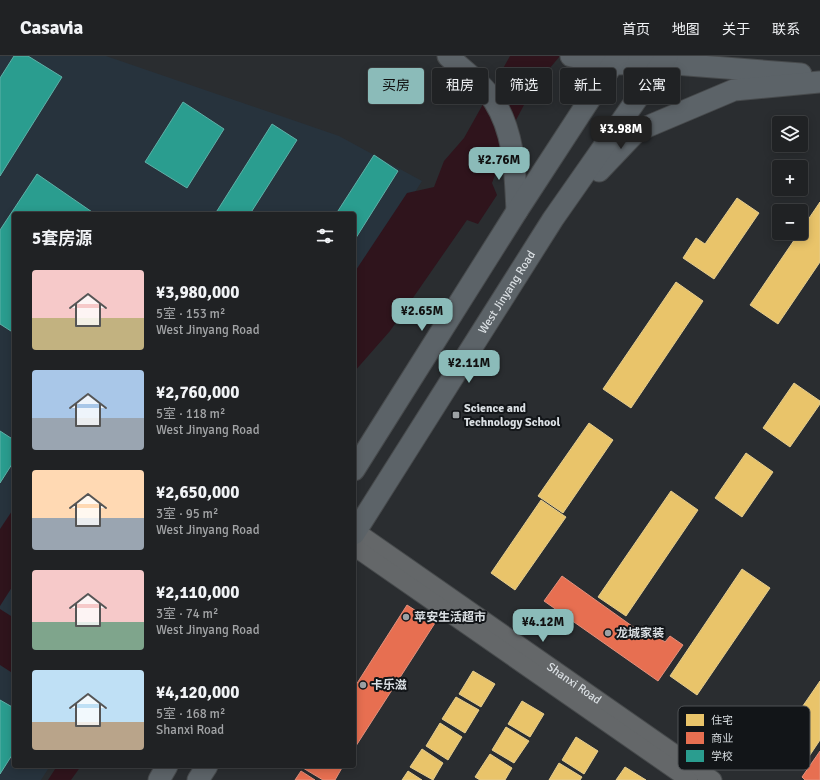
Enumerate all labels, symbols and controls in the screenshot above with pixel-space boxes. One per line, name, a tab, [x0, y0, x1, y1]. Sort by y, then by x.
text: Casavia	[20, 16, 83, 40]
text: 首页	[622, 21, 650, 38]
text: 地图	[672, 21, 700, 38]
text: 关于	[722, 21, 750, 38]
text: 联系	[772, 21, 800, 38]
chip: 买房	[368, 68, 424, 104]
chip: 租房	[432, 68, 488, 104]
chip: 筛选	[496, 68, 552, 104]
chip: 新上	[560, 68, 616, 104]
chip: 公寓	[624, 68, 680, 104]
pin: ¥3.98M	[588, 116, 654, 150]
map controls	[772, 116, 808, 240]
button: layers	[772, 116, 808, 152]
text: ¥3.98M	[600, 121, 642, 137]
pin: ¥2.76M	[466, 147, 532, 181]
text: ¥2.76M	[478, 152, 520, 168]
button: +	[772, 160, 808, 196]
button: −	[772, 204, 808, 240]
icon: filters	[314, 225, 336, 247]
text: 5套房源	[32, 228, 92, 249]
street label: West Jinyang Road	[475, 248, 539, 337]
text: ¥3,980,000	[156, 282, 239, 303]
icon: home	[64, 286, 112, 334]
pin: ¥2.65M	[389, 298, 455, 332]
text: ¥2.65M	[401, 303, 443, 319]
text: 5室 · 153 m²	[156, 306, 225, 322]
text: West Jinyang Road	[156, 322, 260, 338]
pin: ¥2.11M	[436, 350, 502, 384]
text: ¥2.11M	[448, 355, 490, 371]
text: ¥2,760,000	[156, 382, 239, 403]
icon: home	[64, 386, 112, 434]
place label: Science and Technology School	[464, 401, 560, 430]
text: 5室 · 118 m²	[156, 406, 225, 422]
marker: Science and Technology School	[451, 410, 461, 420]
text: West Jinyang Road	[156, 422, 260, 438]
text: ¥2,650,000	[156, 482, 239, 503]
icon: home	[64, 486, 112, 534]
text: 3室 · 95 m²	[156, 506, 218, 522]
text: West Jinyang Road	[156, 522, 260, 538]
text: ¥2,110,000	[156, 582, 239, 603]
icon: home	[64, 586, 112, 634]
text: 3室 · 74 m²	[156, 606, 218, 622]
pin: ¥4.12M	[510, 609, 576, 643]
place label: 苹安生活超市	[414, 610, 486, 625]
marker: 苹安生活超市	[401, 612, 411, 622]
text: ¥4.12M	[522, 614, 564, 630]
text: West Jinyang Road	[156, 622, 260, 638]
place label: 龙城家装	[616, 626, 664, 641]
marker: 龙城家装	[603, 628, 613, 638]
street label: Shanxi Road	[544, 659, 604, 708]
place label: 卡乐滋	[371, 678, 407, 693]
marker: 卡乐滋	[358, 680, 368, 690]
text: ¥4,120,000	[156, 682, 239, 703]
icon: home	[64, 686, 112, 734]
text: 5室 · 168 m²	[156, 706, 225, 722]
legend	[678, 706, 810, 770]
text: 住宅	[711, 714, 733, 727]
text: Shanxi Road	[156, 722, 224, 738]
text: 商业	[711, 732, 733, 745]
text: 学校	[711, 750, 733, 763]

